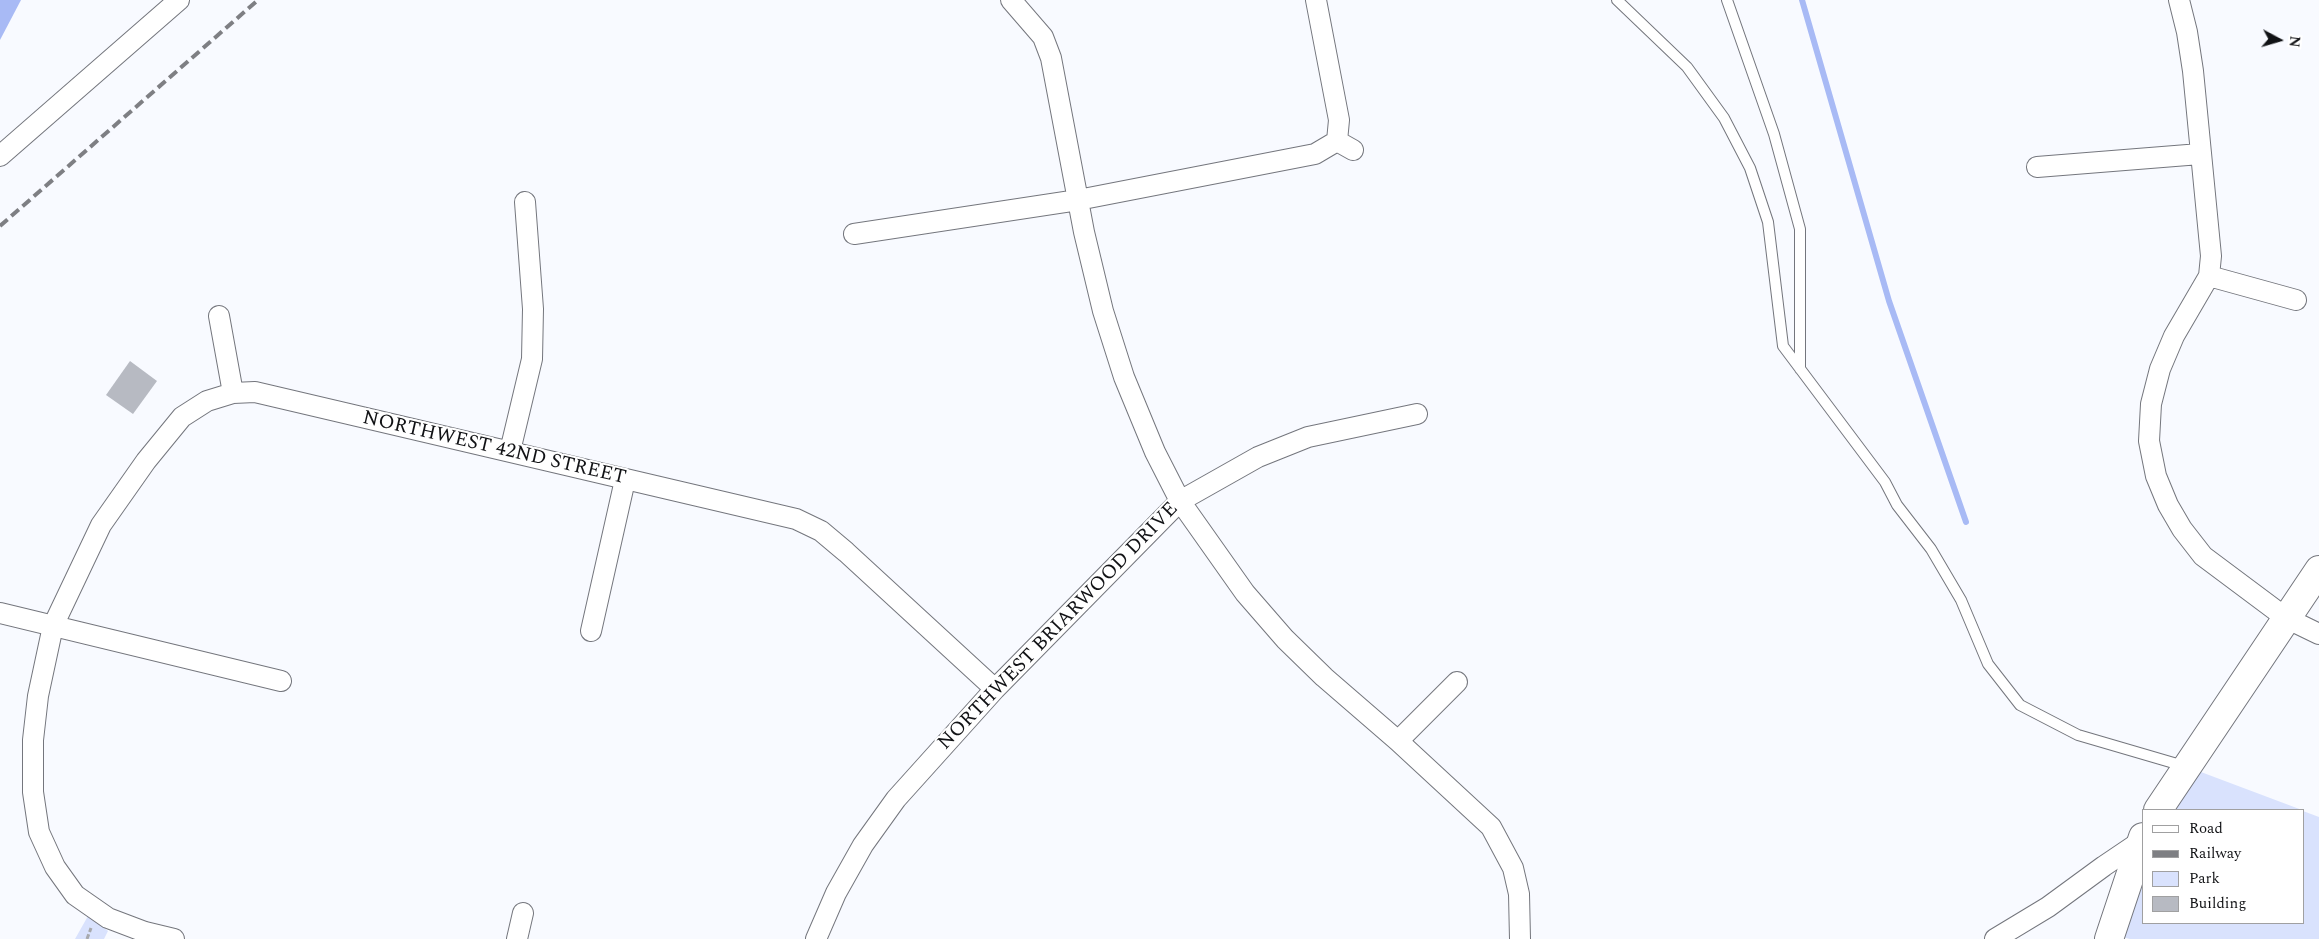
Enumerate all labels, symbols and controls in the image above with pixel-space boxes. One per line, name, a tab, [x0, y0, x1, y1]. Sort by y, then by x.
north arrow	[2254, 15, 2304, 65]
text: N	[2283, 35, 2305, 48]
street label: NORTHWEST 42ND STREET	[360, 407, 628, 491]
street label: NORTHWEST BRIARWOOD DRIVE	[934, 498, 1184, 756]
legend	[2142, 809, 2304, 924]
text: Road	[2189, 817, 2223, 840]
text: Railway	[2189, 842, 2241, 865]
text: Park	[2189, 867, 2220, 890]
text: Building	[2189, 892, 2246, 915]

